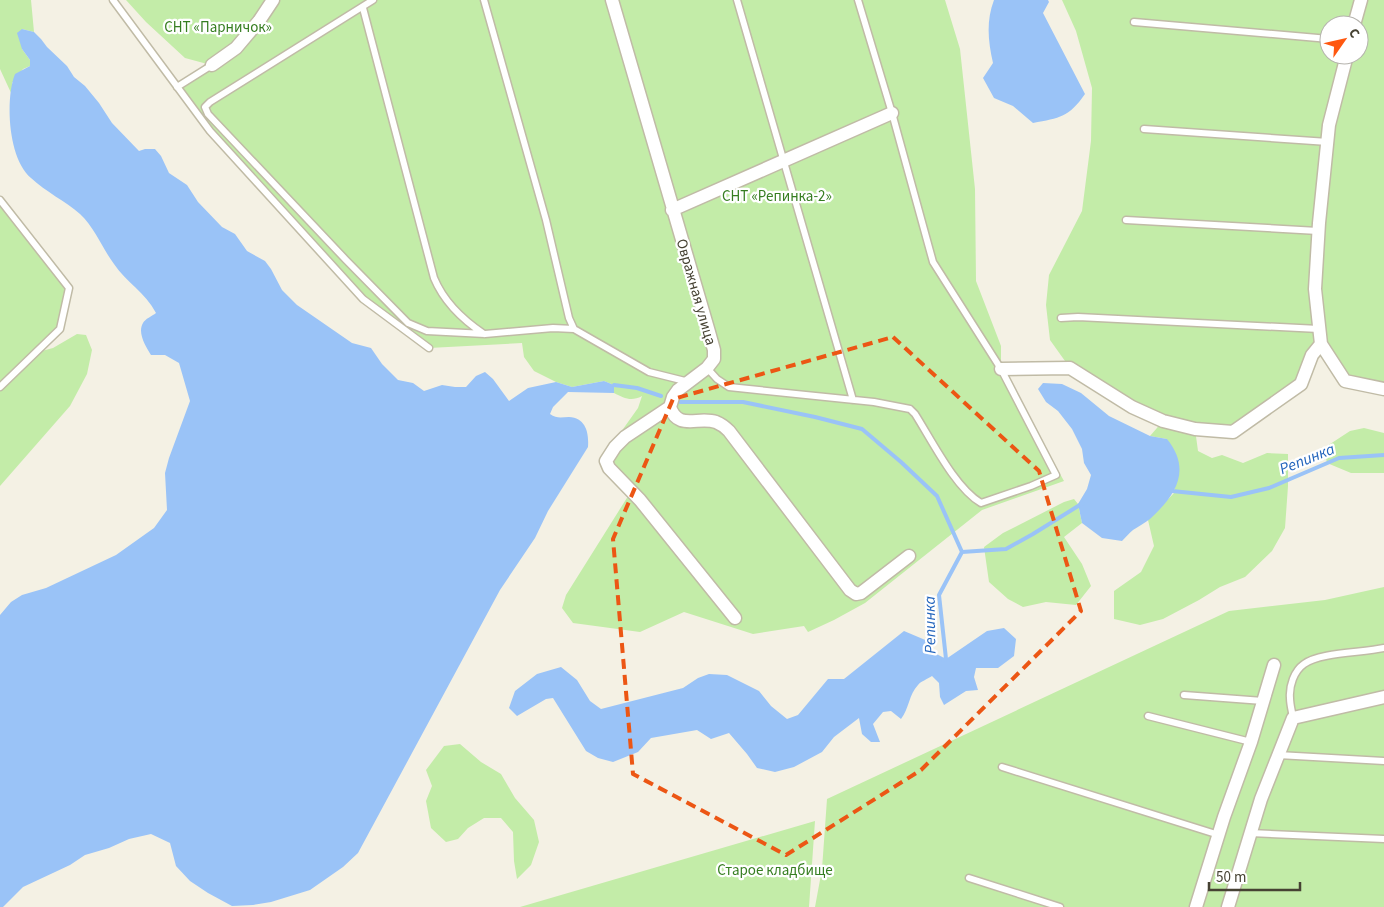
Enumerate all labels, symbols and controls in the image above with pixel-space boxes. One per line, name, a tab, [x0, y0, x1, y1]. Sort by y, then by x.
north arrow	[1319, 15, 1369, 65]
park label: СНТ «Парничок»	[164, 17, 272, 38]
text: С	[1343, 24, 1365, 42]
park label: СНТ «Репинка-2»	[722, 186, 832, 207]
street label: Овражная улица	[671, 236, 721, 348]
water label: Репинка	[1276, 438, 1338, 480]
water label: Репинка	[918, 596, 942, 654]
park label: Старое кладбище	[717, 860, 833, 881]
scale bar	[1209, 860, 1300, 892]
text: 50 m	[1216, 867, 1246, 888]

